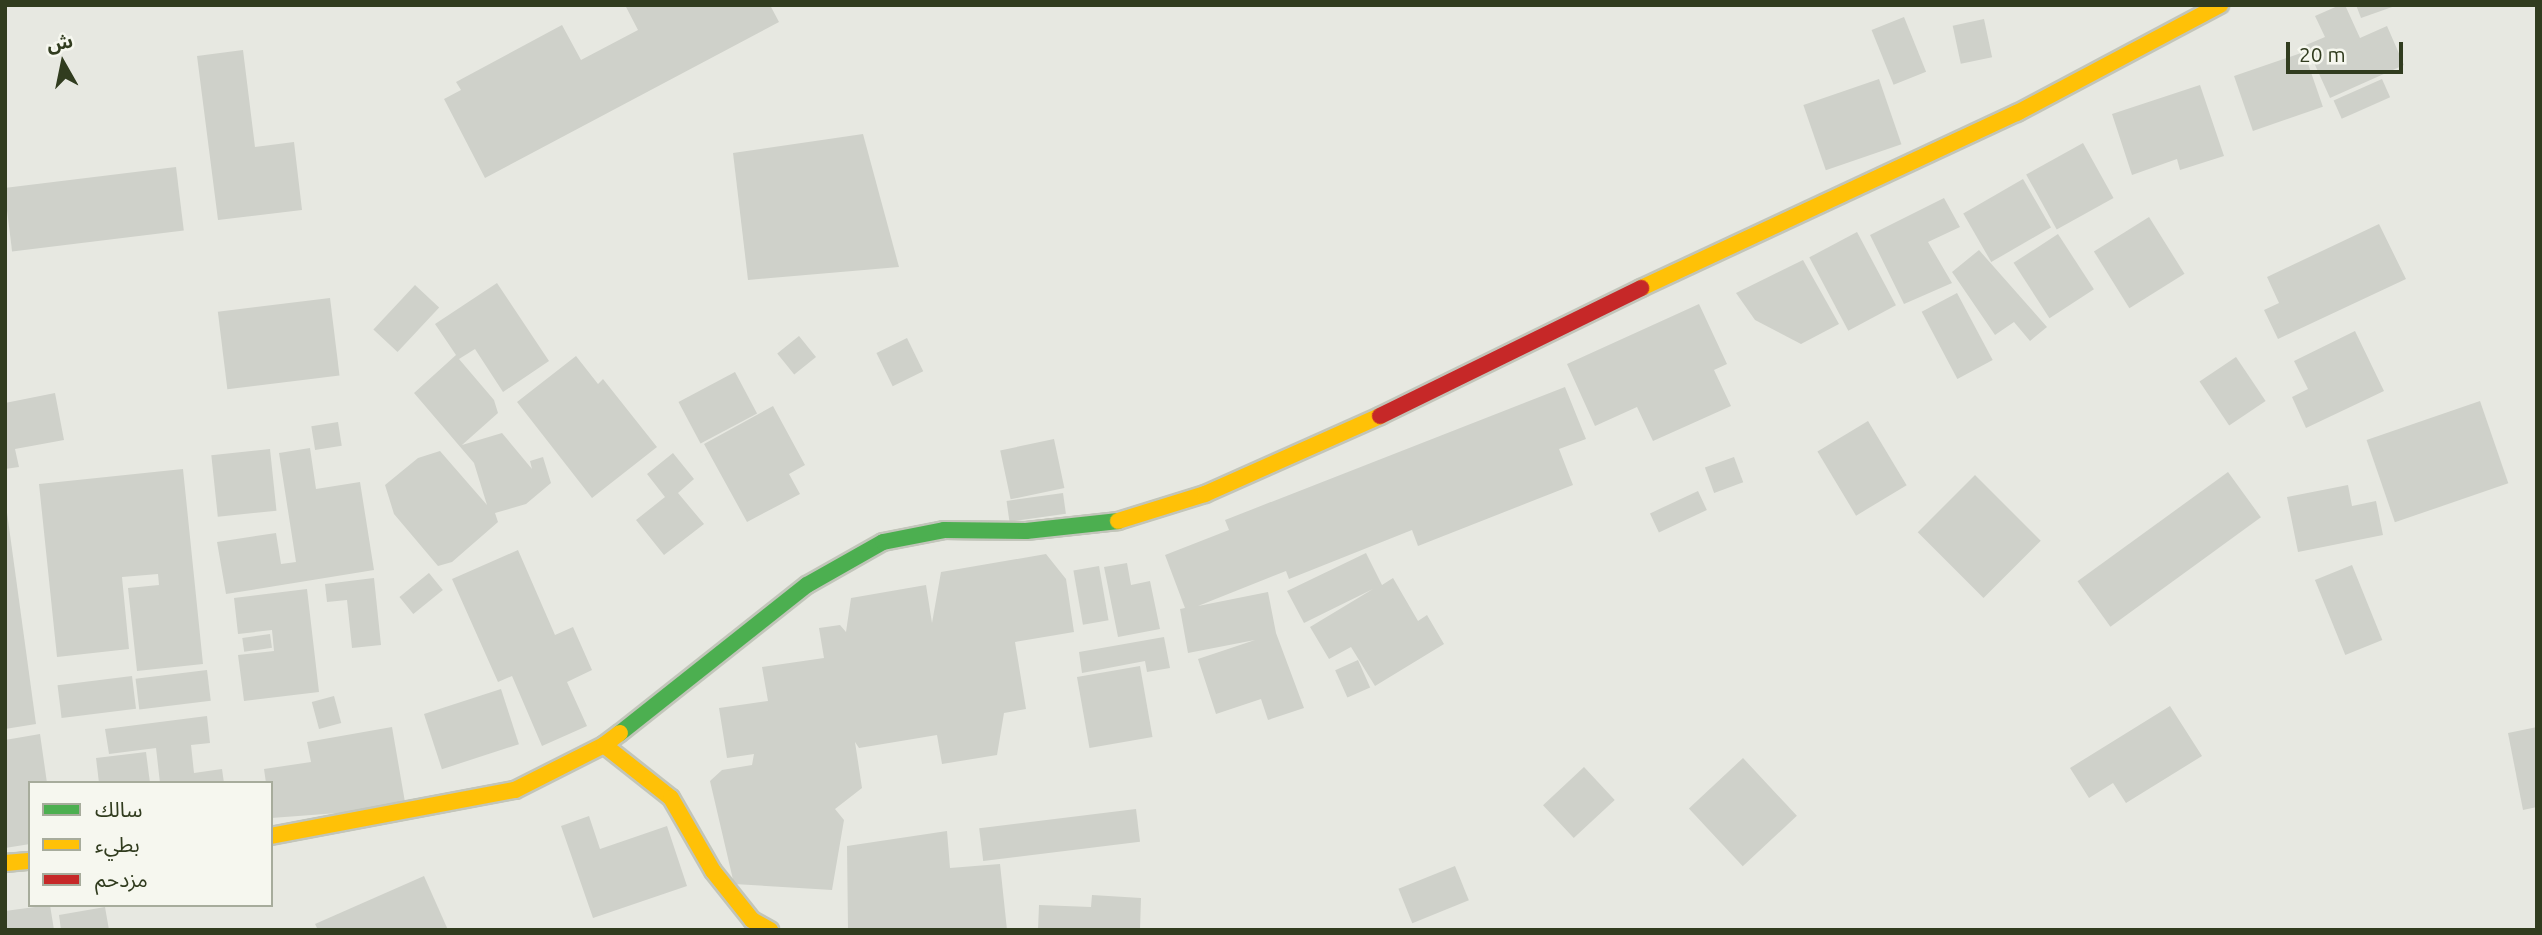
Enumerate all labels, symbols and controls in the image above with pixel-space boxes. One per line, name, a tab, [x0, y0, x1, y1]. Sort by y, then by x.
north arrow	[28, 28, 98, 98]
scale bar	[2290, 28, 2407, 72]
text: ش	[45, 29, 74, 55]
text: 20 m	[2299, 42, 2346, 66]
legend	[28, 781, 273, 907]
text: سالك	[95, 797, 142, 821]
text: بطيء	[95, 832, 140, 856]
text: مزدحم	[95, 867, 148, 891]

